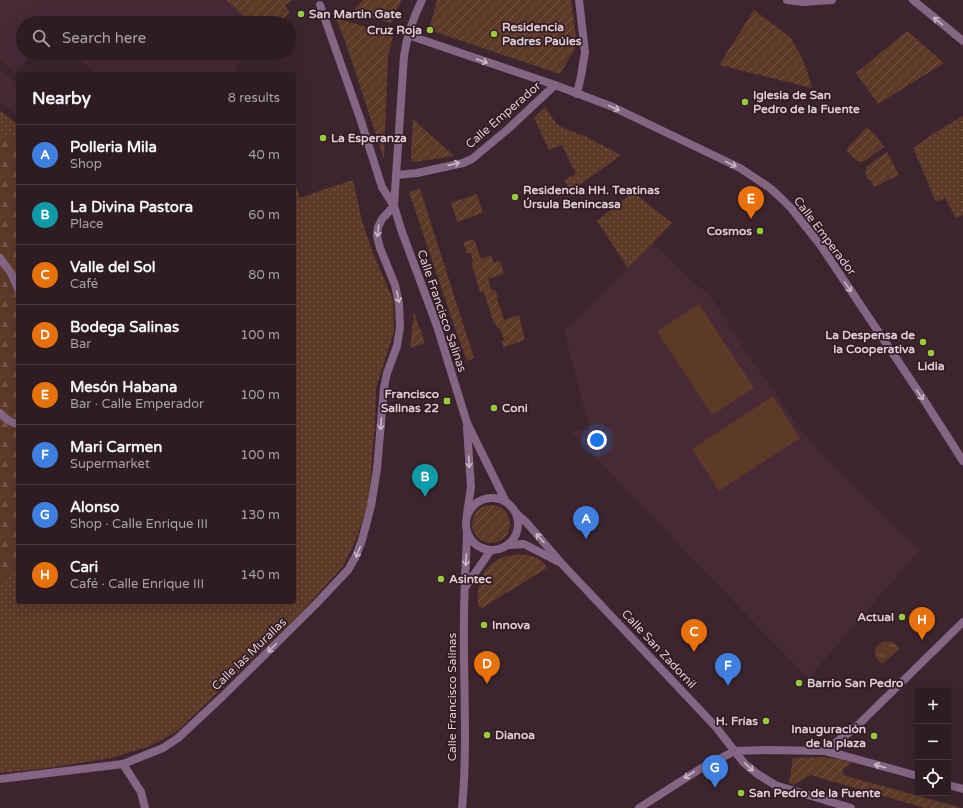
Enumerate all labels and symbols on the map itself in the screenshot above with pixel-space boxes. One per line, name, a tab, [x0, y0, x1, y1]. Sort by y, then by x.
place label: San Martin Gate	[309, 7, 402, 21]
marker: San Martin Gate	[296, 9, 306, 19]
one-way arrow	[932, 16, 943, 25]
place label: Residencia Padres Paúles	[502, 20, 582, 48]
place label: Cruz Roja	[367, 23, 422, 38]
marker: Cruz Roja	[425, 25, 435, 35]
marker: Residencia Padres Paúles	[489, 29, 499, 39]
one-way arrow	[476, 58, 489, 65]
street label: Calle Emperador	[463, 78, 544, 151]
place label: Iglesia de San Pedro de la Fuente	[753, 88, 860, 116]
marker: Iglesia de San Pedro de la Fuente	[740, 97, 750, 107]
one-way arrow	[607, 105, 619, 112]
place label: La Esperanza	[331, 131, 407, 146]
marker: La Esperanza	[318, 133, 328, 143]
one-way arrow	[448, 160, 461, 168]
one-way arrow	[725, 161, 737, 168]
place label: Residencia HH. Teatinas Úrsula Benincasa	[523, 183, 660, 211]
pin: E	[738, 186, 764, 219]
marker: Residencia HH. Teatinas Úrsula Benincasa	[510, 192, 520, 202]
street label: Calle Emperador	[791, 194, 859, 278]
one-way arrow	[374, 224, 382, 237]
place label: Cosmos	[707, 224, 752, 238]
marker: Cosmos	[755, 226, 765, 236]
street label: Calle Francisco Salinas	[414, 248, 470, 374]
one-way arrow	[844, 281, 852, 292]
one-way arrow	[394, 290, 402, 303]
place label: La Despensa de la Cooperativa	[825, 328, 915, 357]
marker: La Despensa de la Cooperativa	[918, 337, 928, 347]
marker: Lidia	[926, 348, 936, 358]
place label: Lidia	[917, 359, 945, 373]
place label: Francisco Salinas 22	[381, 387, 439, 415]
one-way arrow	[916, 389, 924, 400]
marker: Francisco Salinas 22	[442, 396, 452, 406]
place label: Coni	[502, 401, 528, 415]
marker: Coni	[489, 403, 499, 413]
one-way arrow	[377, 417, 384, 430]
your location	[587, 430, 607, 450]
one-way arrow	[466, 455, 473, 468]
pin: B	[412, 464, 438, 497]
pin: A	[573, 506, 599, 539]
one-way arrow	[536, 533, 545, 543]
one-way arrow	[353, 545, 361, 557]
one-way arrow	[463, 553, 470, 566]
place label: Asintec	[449, 572, 492, 586]
marker: Asintec	[436, 574, 446, 584]
street label: Calle San Zadornil	[619, 607, 699, 691]
pin: H	[909, 607, 935, 640]
place label: Actual	[857, 610, 894, 624]
marker: Actual	[897, 612, 907, 622]
street label: Calle las Murallas	[209, 615, 289, 693]
place label: Innova	[492, 618, 530, 632]
pin: C	[681, 619, 707, 652]
marker: Innova	[479, 620, 489, 630]
street label: Calle Francisco Salinas	[445, 633, 459, 761]
one-way arrow	[267, 643, 277, 653]
pin: D	[474, 651, 500, 684]
pin: F	[715, 653, 741, 686]
place label: Barrio San Pedro	[807, 676, 903, 690]
marker: Barrio San Pedro	[794, 678, 804, 688]
place label: H. Frías	[716, 714, 758, 728]
marker: H. Frías	[761, 716, 771, 726]
place label: Inauguración de la plaza	[791, 722, 866, 751]
place label: Dianoa	[495, 728, 535, 742]
marker: Dianoa	[482, 730, 492, 740]
marker: Inauguración de la plaza	[869, 731, 879, 741]
pin: G	[702, 755, 728, 788]
one-way arrow	[744, 762, 754, 772]
one-way arrow	[874, 762, 887, 769]
one-way arrow	[684, 771, 695, 779]
place label: San Pedro de la Fuente	[749, 786, 881, 800]
marker: San Pedro de la Fuente	[736, 788, 746, 798]

